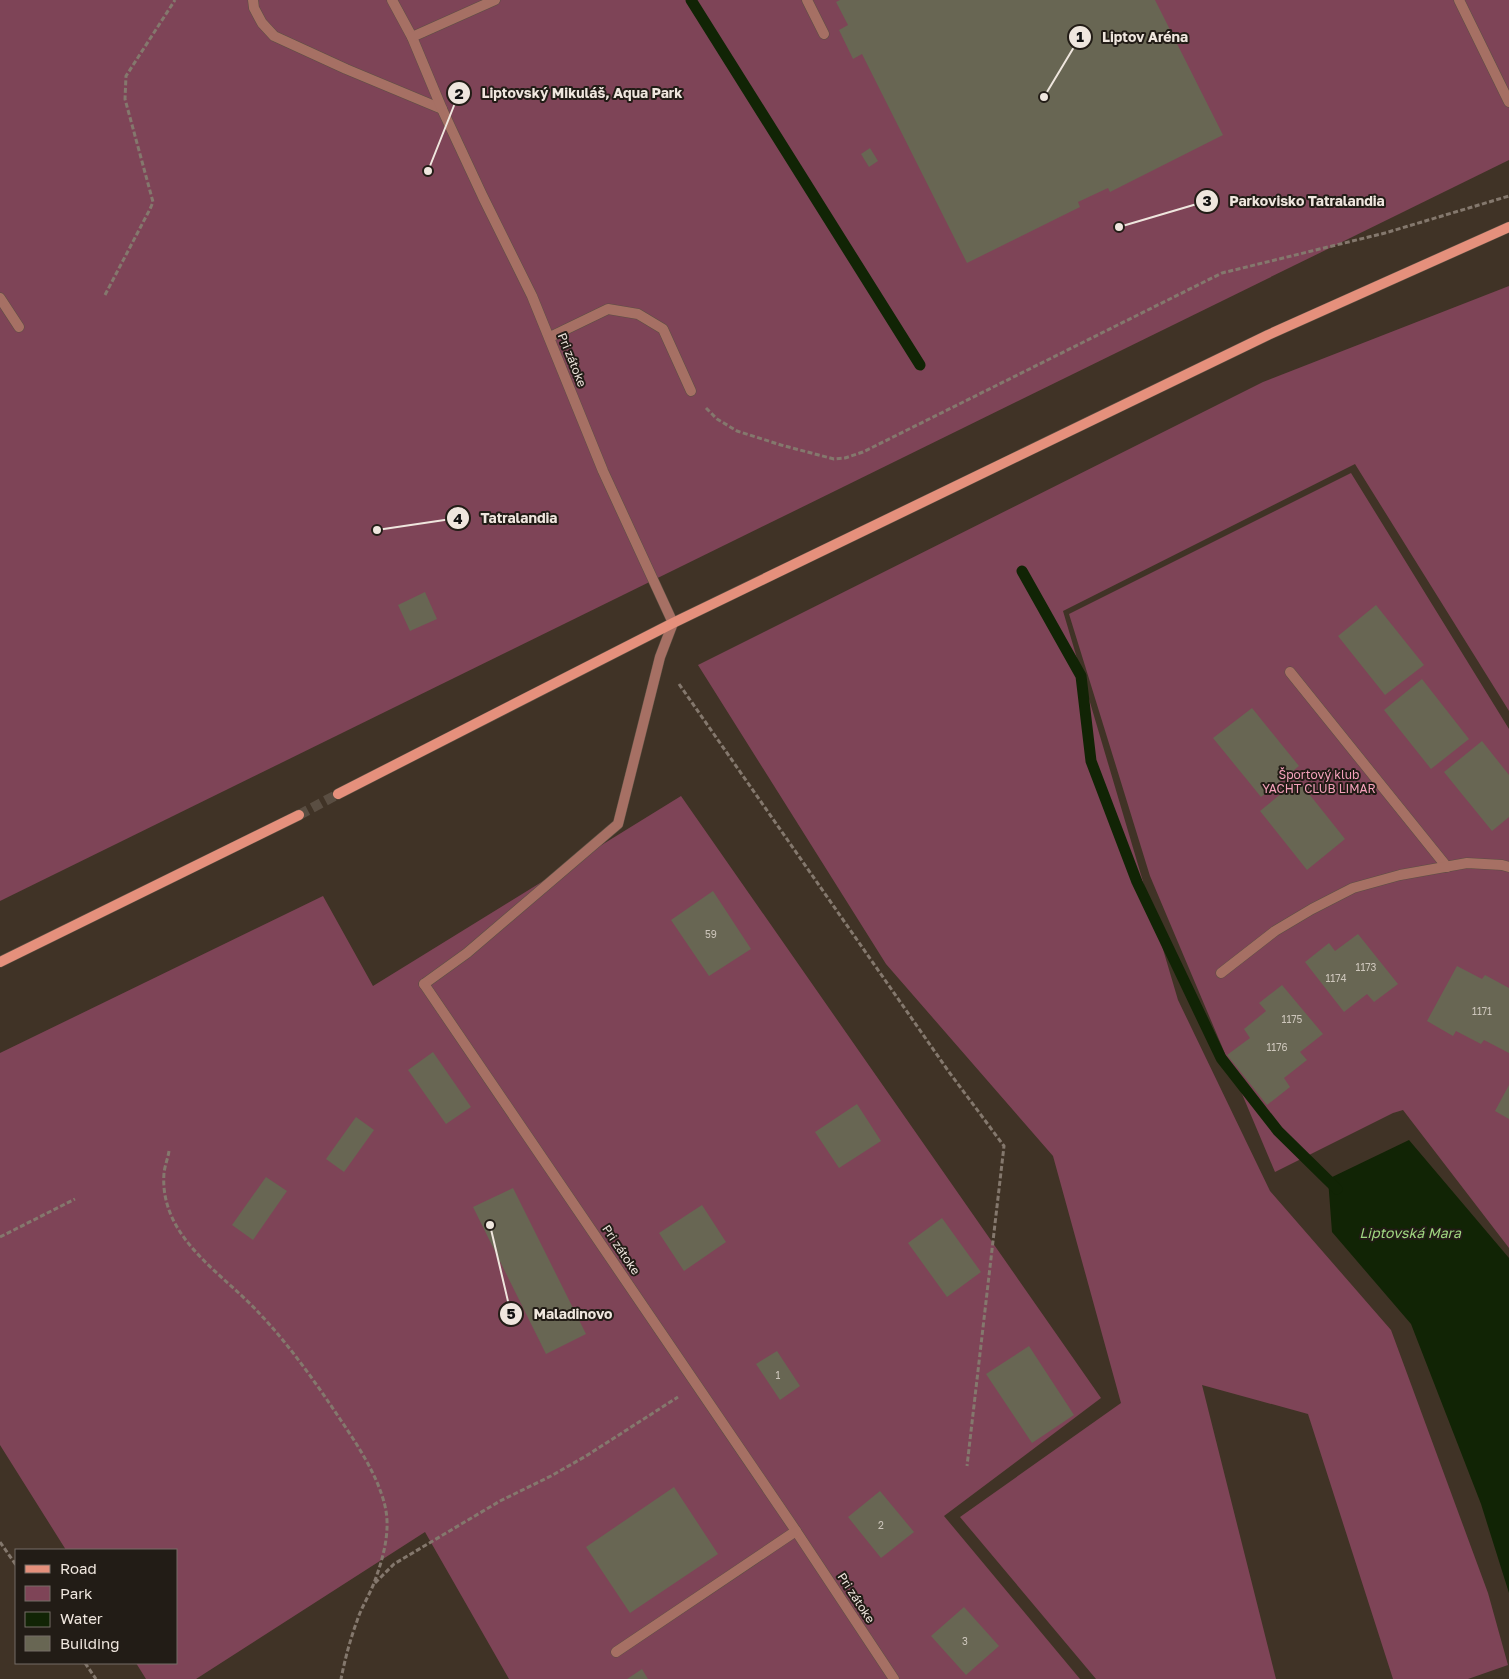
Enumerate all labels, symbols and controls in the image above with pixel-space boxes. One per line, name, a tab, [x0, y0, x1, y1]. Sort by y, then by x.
callout: Liptov Aréna	[1067, 23, 1198, 52]
text: 1	[1076, 27, 1084, 45]
text: Liptov Aréna	[1102, 28, 1188, 45]
callout: Liptovský Mikuláš, Aqua Park	[447, 79, 693, 108]
text: 2	[454, 84, 464, 102]
text: Liptovský Mikuláš, Aqua Park	[482, 84, 682, 101]
callout: Parkovisko Tatralandia	[1195, 186, 1395, 215]
text: 3	[1202, 191, 1212, 209]
text: Parkovisko Tatralandia	[1229, 192, 1385, 209]
street label: Pri zátoke	[555, 331, 590, 389]
callout: Tatralandia	[445, 504, 567, 533]
text: 4	[453, 509, 463, 527]
text: Tatralandia	[481, 509, 557, 526]
park label: Športový klub YACHT CLUB LIMAR	[1262, 767, 1376, 796]
house number: 59	[705, 928, 717, 940]
house number: 1173	[1356, 961, 1377, 973]
house number: 1174	[1325, 972, 1347, 984]
house number: 1171	[1472, 1005, 1492, 1017]
house number: 1175	[1282, 1013, 1303, 1025]
house number: 1176	[1266, 1041, 1288, 1053]
street label: Pri zátoke	[599, 1222, 644, 1278]
water label: Liptovská Mara	[1359, 1224, 1462, 1241]
callout: Maladinovo	[499, 1299, 623, 1328]
text: 5	[506, 1304, 516, 1322]
text: Maladinovo	[534, 1305, 612, 1322]
house number: 1	[776, 1369, 781, 1381]
house number: 2	[878, 1519, 884, 1531]
legend	[15, 1549, 178, 1664]
text: Road	[60, 1559, 97, 1577]
street label: Pri zátoke	[835, 1570, 878, 1626]
text: Park	[60, 1584, 93, 1602]
text: Water	[60, 1609, 103, 1627]
text: Building	[60, 1634, 120, 1652]
house number: 3	[962, 1635, 968, 1647]

